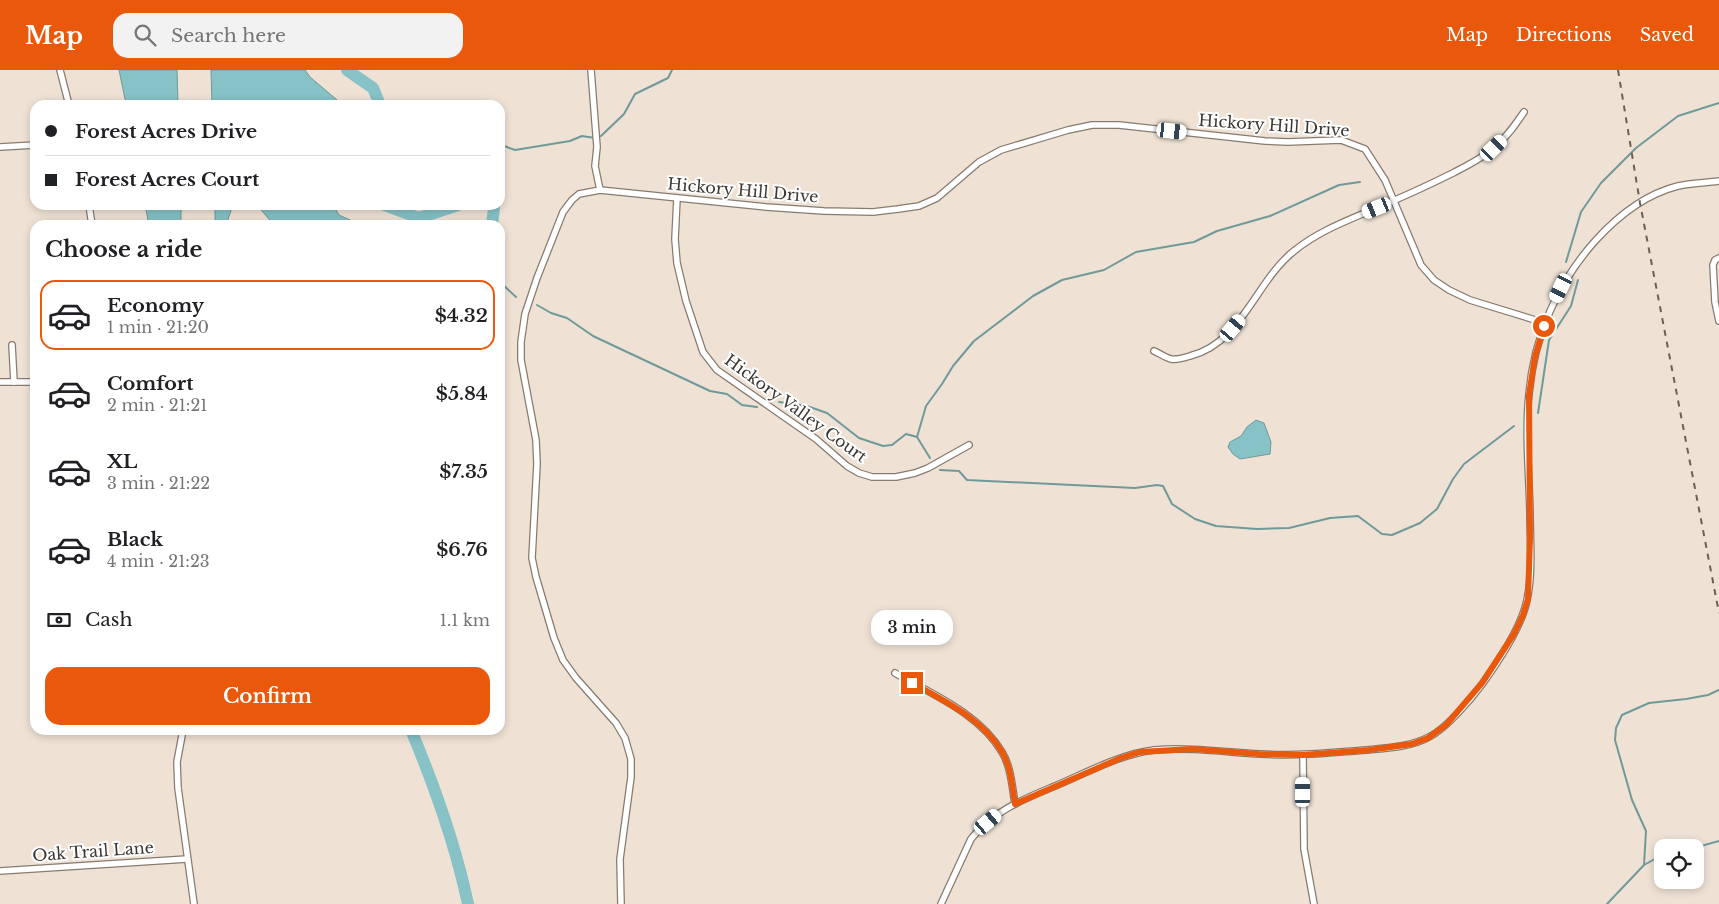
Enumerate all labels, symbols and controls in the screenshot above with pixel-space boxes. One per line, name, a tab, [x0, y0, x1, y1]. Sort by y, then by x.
search box	[113, 13, 463, 58]
text: Map	[25, 21, 83, 50]
icon: search	[131, 21, 159, 49]
text: Search here	[171, 24, 286, 47]
text: Map	[1446, 24, 1488, 46]
text: Directions	[1516, 24, 1612, 46]
text: Saved	[1640, 24, 1694, 46]
street label: Hickory Hill Drive	[1198, 110, 1350, 140]
text: Forest Acres Drive	[75, 120, 257, 143]
car	[1156, 122, 1187, 140]
car	[1478, 132, 1510, 164]
text: Forest Acres Court	[75, 168, 259, 191]
street label: Hickory Hill Drive	[667, 173, 819, 207]
car	[1360, 195, 1393, 221]
text: Choose a ride	[45, 236, 202, 263]
car	[1547, 271, 1574, 305]
icon: car	[47, 293, 92, 338]
text: Economy	[107, 294, 204, 317]
text: $4.32	[435, 304, 488, 327]
car	[1217, 312, 1248, 344]
route start	[1533, 315, 1555, 337]
text: 1 min · 21:20	[107, 317, 209, 337]
street label: Hickory Valley Court	[721, 350, 871, 466]
icon: car	[47, 371, 92, 416]
text: Comfort	[107, 372, 194, 395]
text: $5.84	[436, 382, 488, 405]
text: 2 min · 21:21	[107, 395, 207, 415]
icon: car	[47, 449, 92, 494]
text: XL	[107, 450, 137, 473]
text: $7.35	[439, 460, 488, 483]
text: 3 min · 21:22	[107, 473, 210, 493]
icon: car	[47, 527, 92, 572]
text: Black	[107, 528, 163, 551]
text: $6.76	[436, 538, 488, 561]
text: 4 min · 21:23	[107, 551, 210, 571]
icon: cash	[45, 606, 73, 634]
text: Cash	[85, 608, 132, 631]
text: 1.1 km	[440, 610, 490, 630]
callout: 3 min	[871, 610, 953, 646]
text: 3 min	[887, 617, 937, 637]
button: Confirm	[45, 667, 490, 725]
route end	[901, 672, 923, 694]
car	[1295, 777, 1310, 807]
car	[971, 807, 1004, 837]
street label: Oak Trail Lane	[32, 837, 154, 865]
map controls	[1654, 839, 1704, 889]
button: locate	[1654, 839, 1704, 889]

